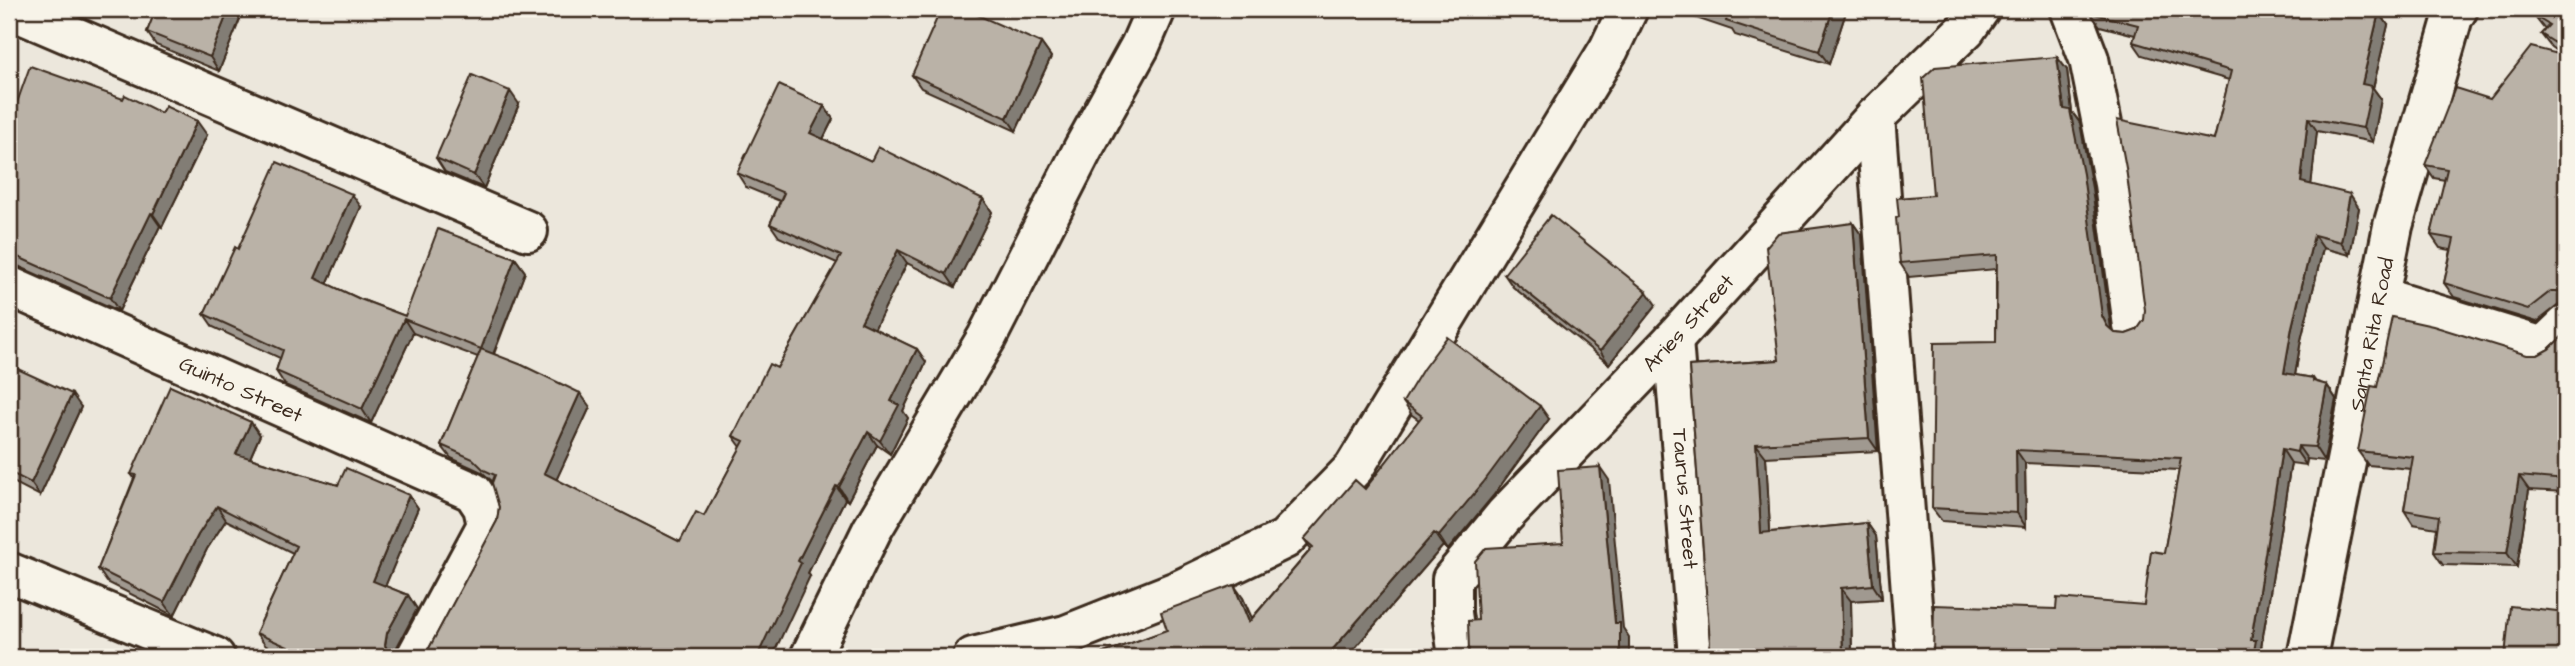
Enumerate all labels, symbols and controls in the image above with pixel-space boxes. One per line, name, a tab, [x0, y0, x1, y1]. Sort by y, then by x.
street label: Santa Rita Road	[2342, 255, 2401, 414]
street label: Aries Street	[1636, 268, 1741, 378]
street label: Guinto Street	[175, 349, 308, 430]
street label: Taurus Street	[1665, 427, 1705, 570]

